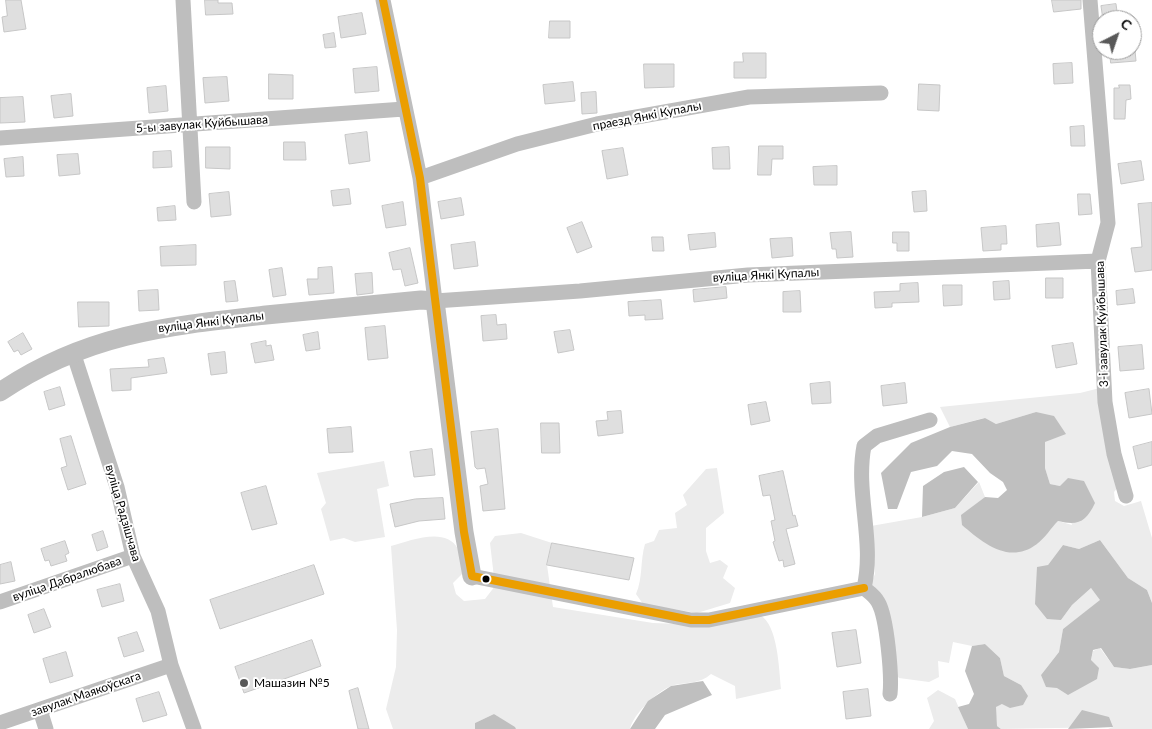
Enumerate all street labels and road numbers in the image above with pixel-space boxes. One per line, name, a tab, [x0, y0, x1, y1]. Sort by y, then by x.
street label: праезд Янкі Купалы	[591, 98, 703, 134]
street label: 5-ы завулак Куйбышава	[136, 112, 268, 136]
street label: 3-і завулак Куйбышава	[1093, 261, 1111, 387]
street label: вуліца Янкі Купалы	[712, 265, 820, 285]
street label: вуліца Янкі Купалы	[157, 308, 265, 336]
street label: вуліца Радзішчава	[102, 463, 144, 563]
street label: вуліца Дабралюбава	[11, 554, 123, 604]
street label: завулак Маякоўскага	[29, 668, 143, 720]

